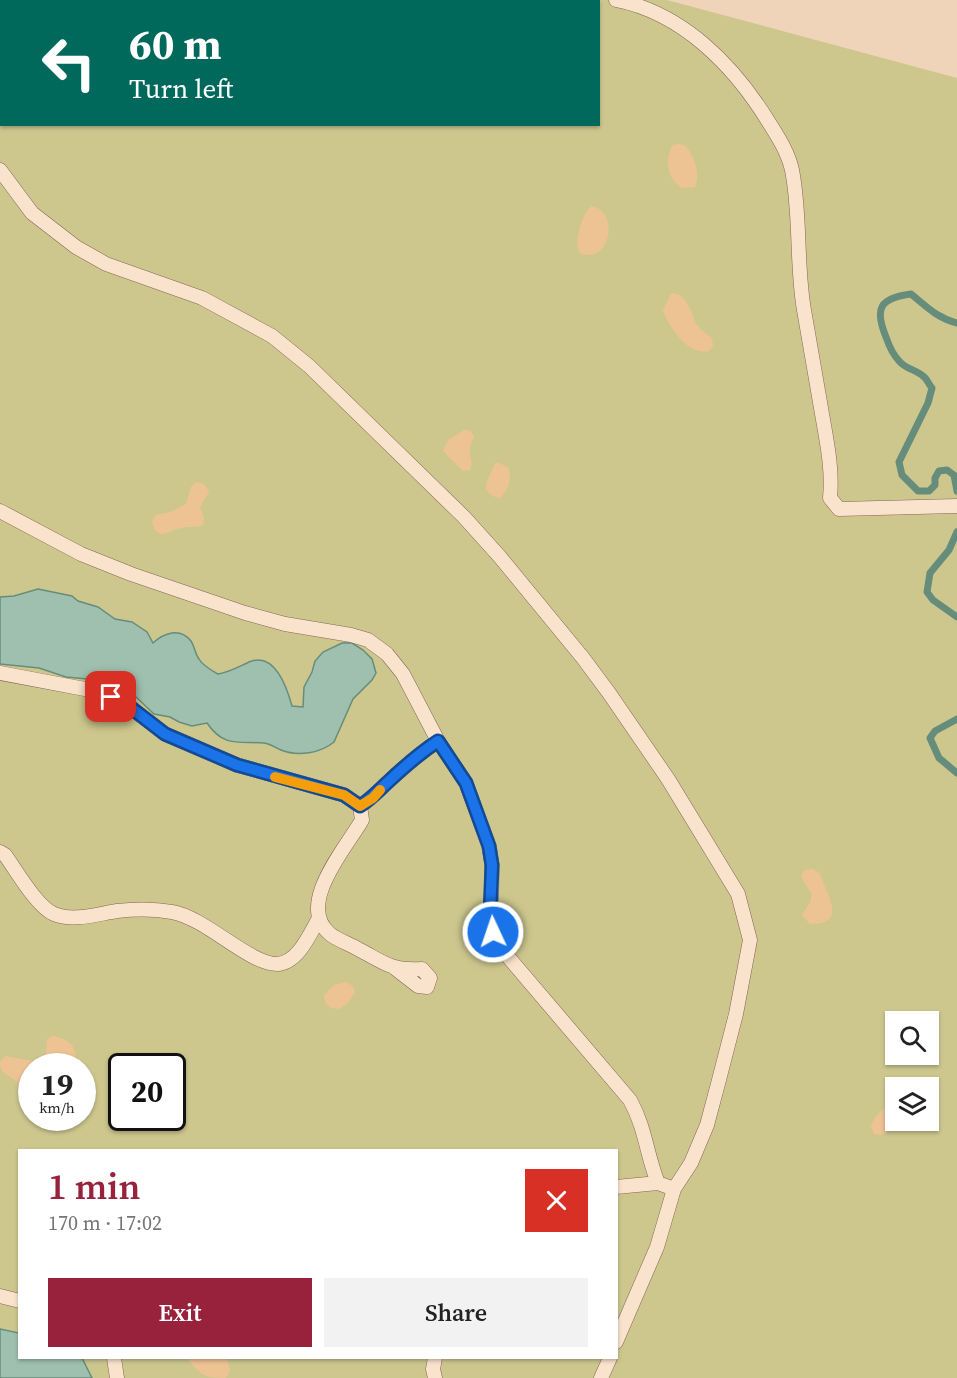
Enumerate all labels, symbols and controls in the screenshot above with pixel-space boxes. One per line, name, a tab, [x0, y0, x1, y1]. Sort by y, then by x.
text: 60 m	[129, 15, 222, 73]
icon: left	[30, 24, 108, 102]
text: Turn left	[129, 70, 233, 107]
pin	[85, 671, 136, 722]
icon: arrive	[94, 680, 127, 713]
position arrow	[461, 900, 525, 964]
map controls	[885, 1011, 939, 1131]
button: search	[885, 1011, 939, 1065]
speed limit sign: 20	[108, 1053, 186, 1131]
text: 19	[41, 1064, 73, 1105]
button: layers	[885, 1077, 939, 1131]
text: km/h	[39, 1097, 75, 1118]
text: 1 min	[48, 1162, 140, 1211]
button: close	[525, 1169, 588, 1232]
text: 170 m · 17:02	[48, 1209, 162, 1237]
button: Exit	[48, 1278, 312, 1347]
button: Share	[324, 1278, 588, 1347]

